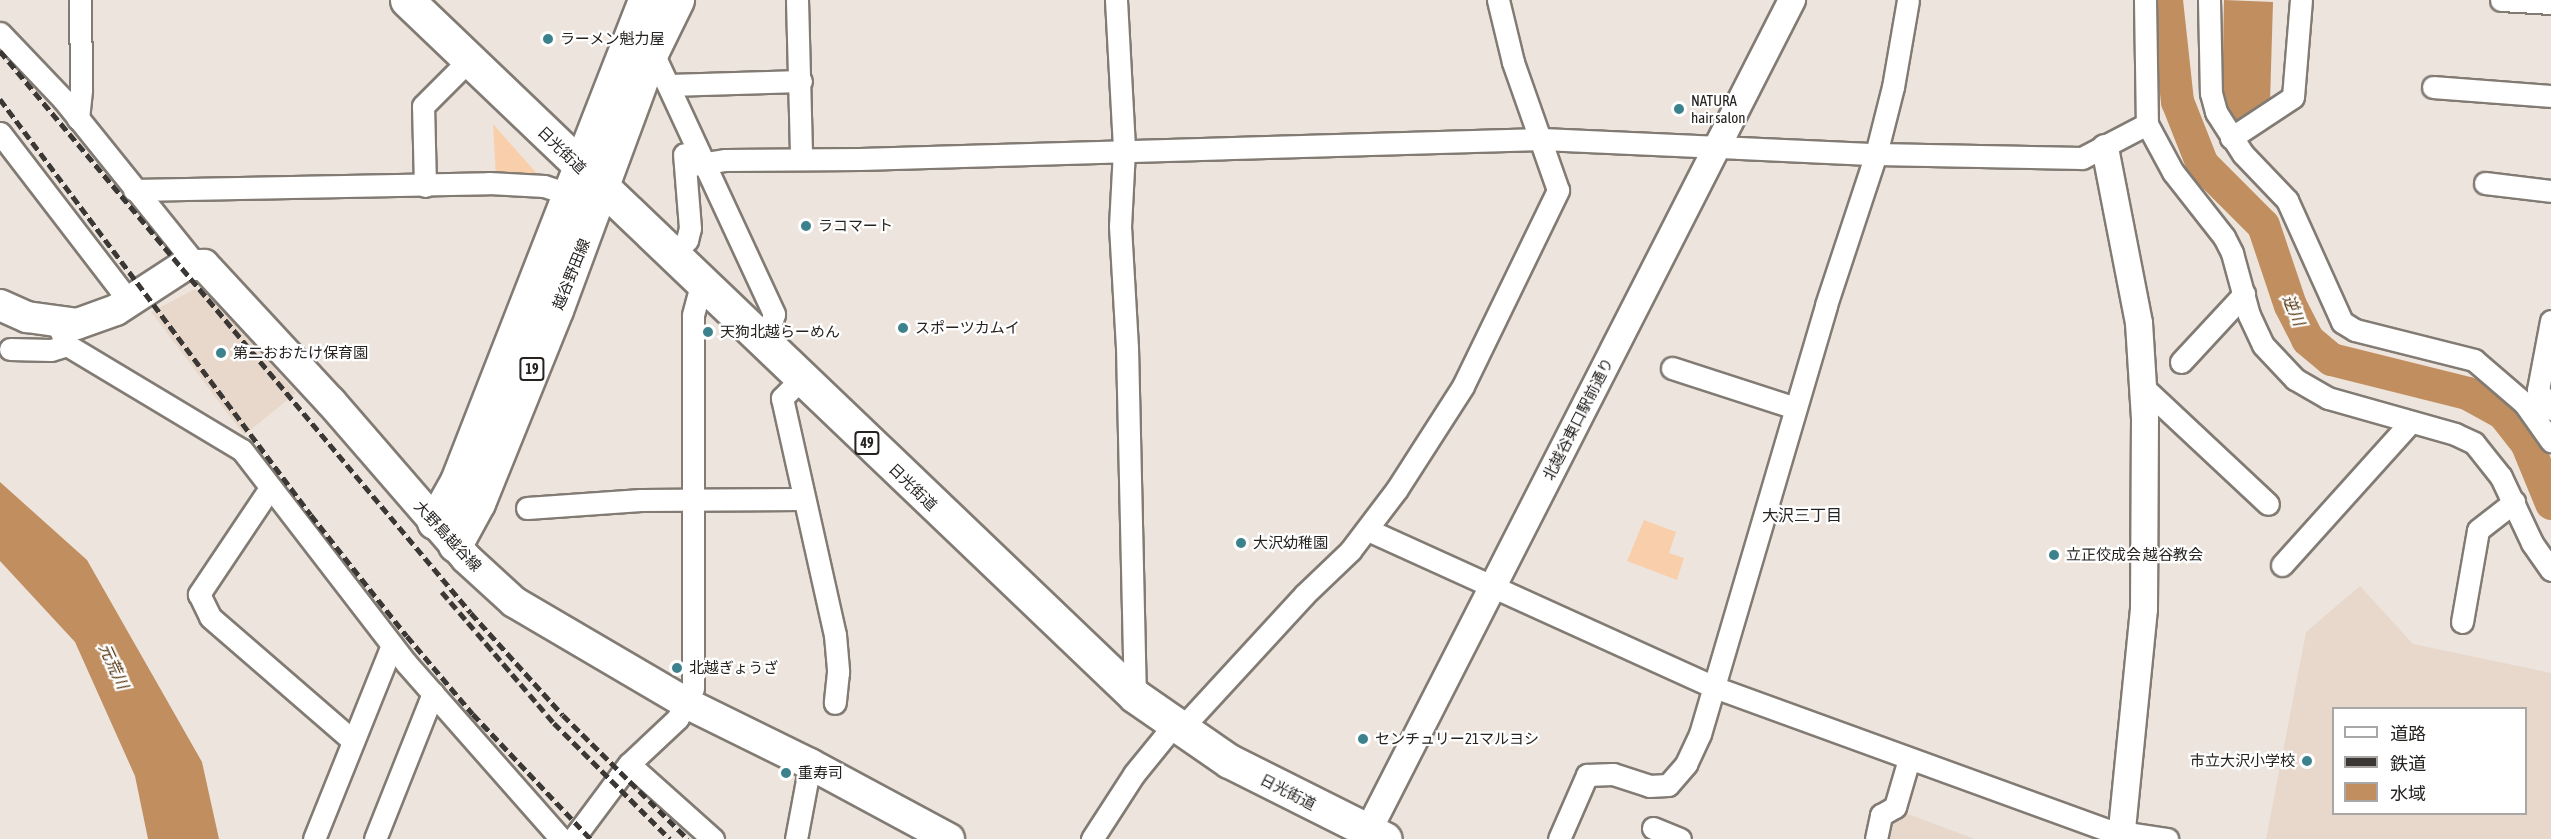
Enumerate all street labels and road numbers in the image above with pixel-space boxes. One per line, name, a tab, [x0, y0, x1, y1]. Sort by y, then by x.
street label: 日光街道	[534, 123, 590, 177]
street label: 越谷野田線	[549, 236, 593, 312]
street label: 北越谷東口駅前通り	[1539, 355, 1617, 483]
road number: 19	[518, 358, 546, 380]
road number: 49	[854, 432, 880, 454]
street label: 日光街道	[885, 460, 941, 514]
street label: 大野島越谷線	[411, 497, 485, 575]
street label: 日光街道	[1257, 770, 1319, 814]

